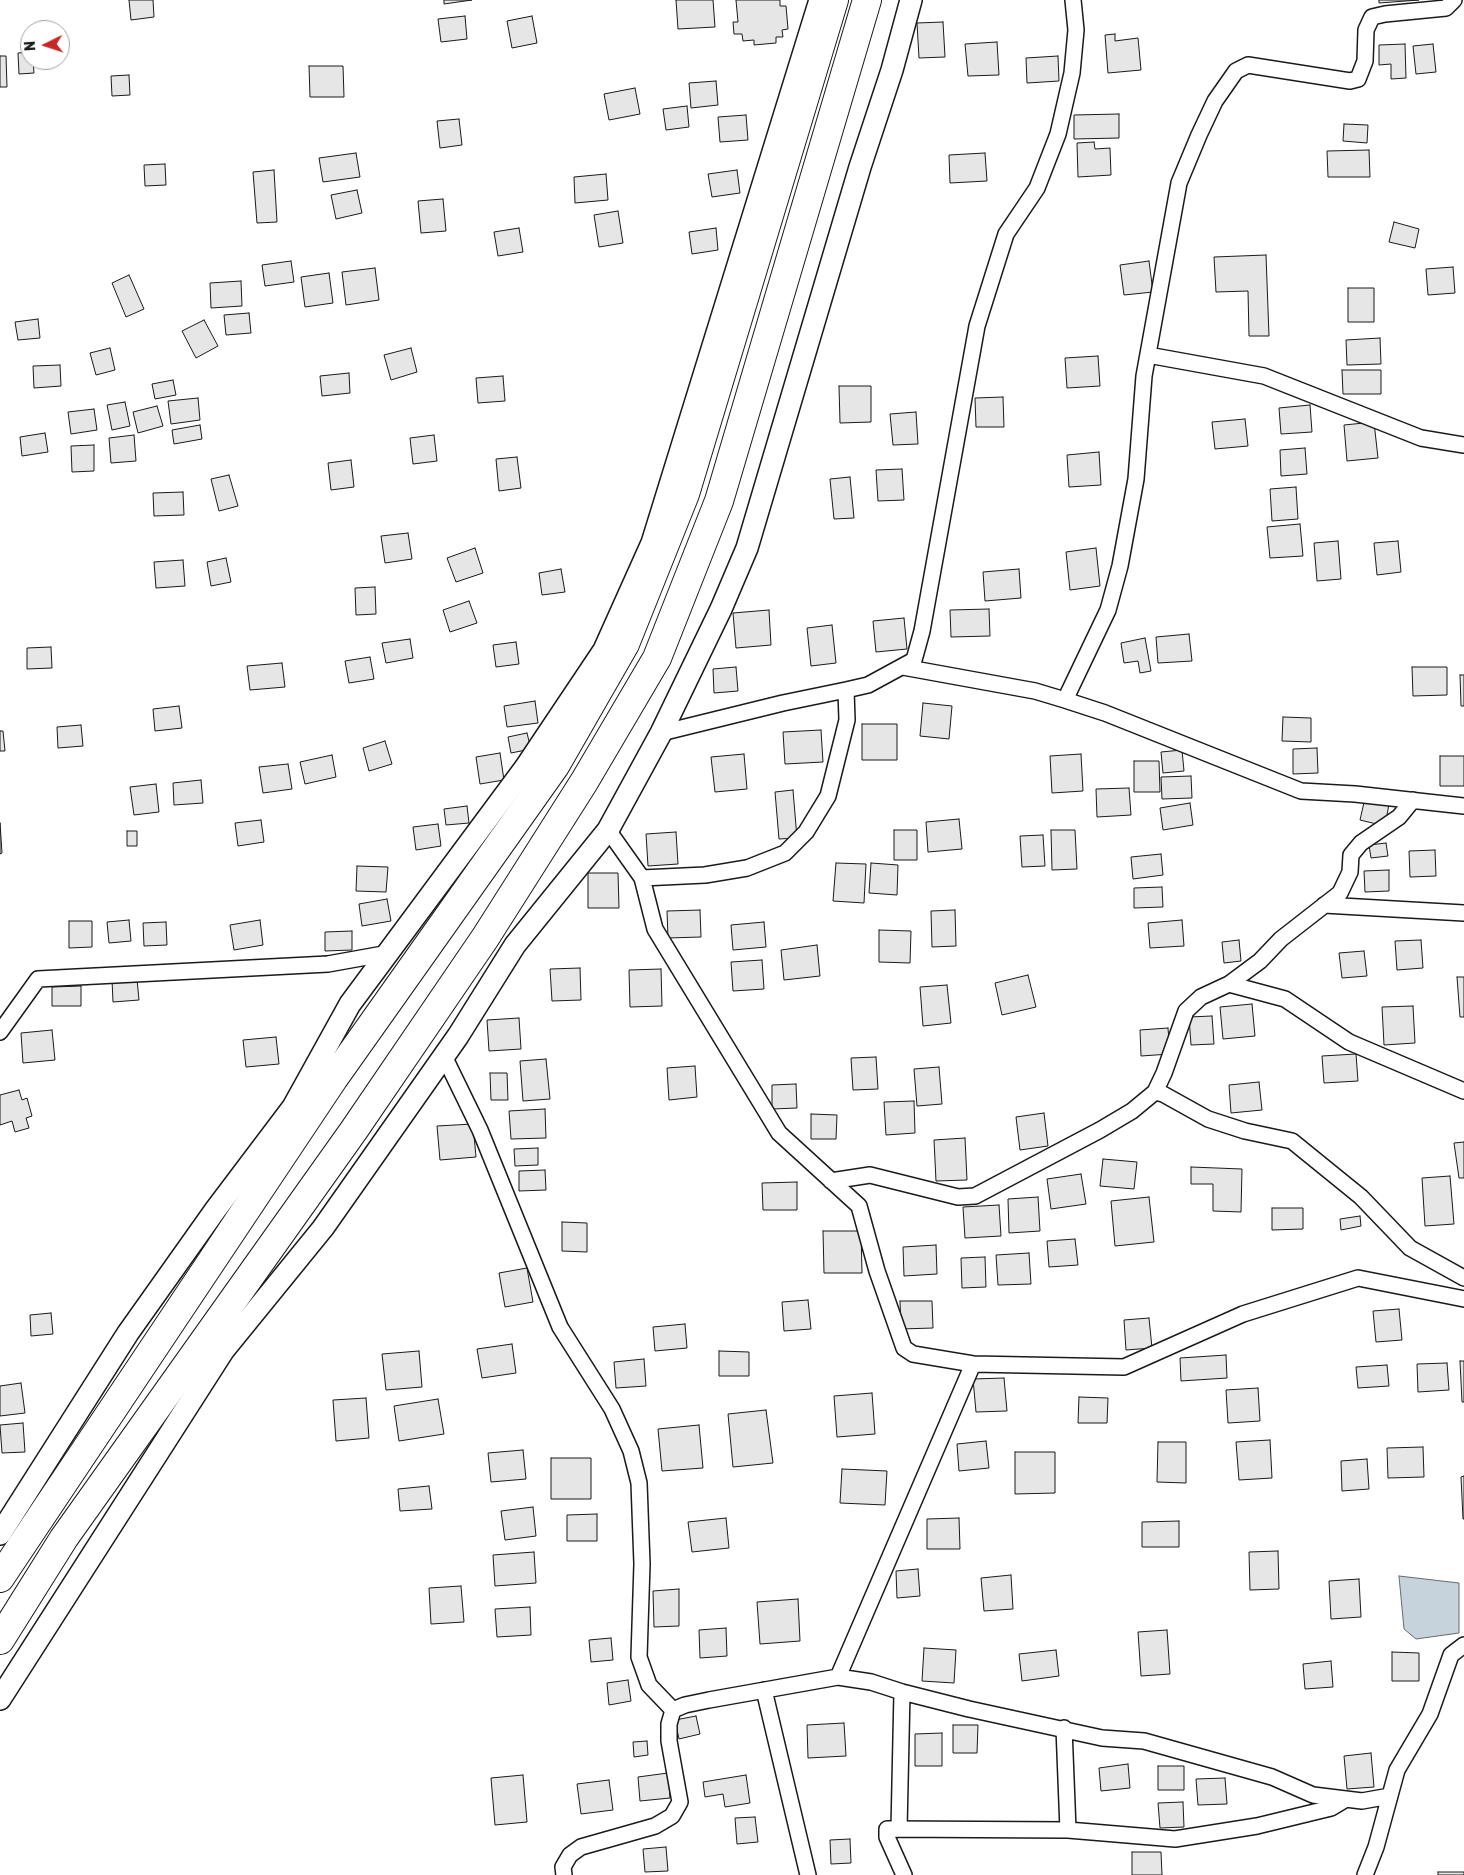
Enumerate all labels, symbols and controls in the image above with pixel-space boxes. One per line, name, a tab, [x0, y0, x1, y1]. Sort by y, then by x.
north arrow	[20, 20, 70, 70]
text: N	[22, 40, 39, 52]

